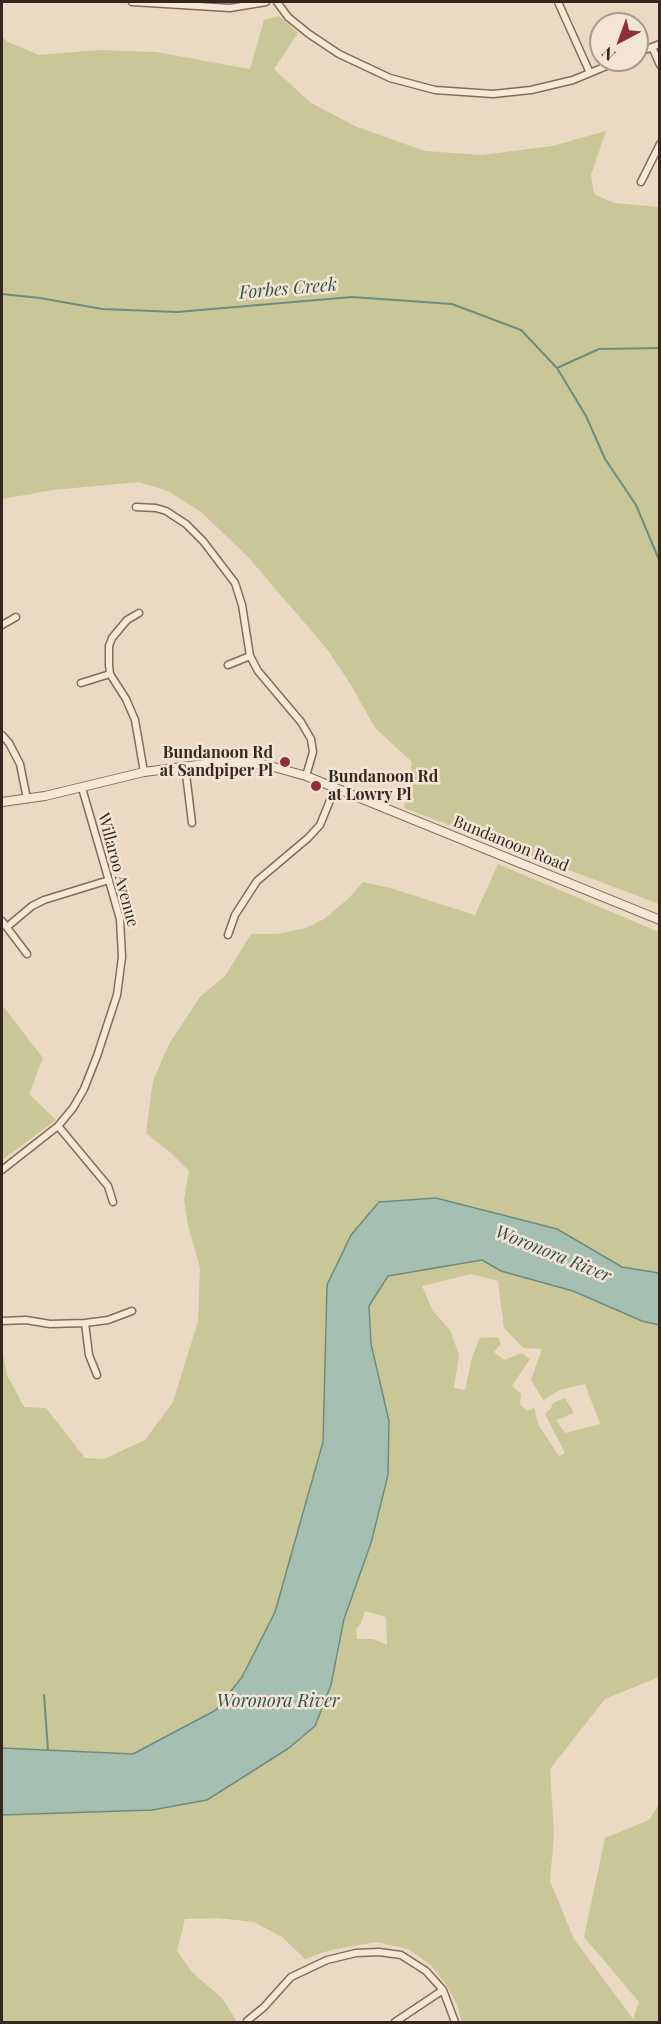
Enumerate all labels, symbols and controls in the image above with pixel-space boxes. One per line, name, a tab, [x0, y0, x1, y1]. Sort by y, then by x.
north arrow	[589, 12, 649, 72]
text: N	[597, 43, 619, 66]
water label: Forbes Creek	[238, 274, 338, 304]
place label: Bundanoon Rd at Sandpiper Pl	[160, 743, 273, 781]
marker: Bundanoon Rd at Sandpiper Pl	[278, 755, 292, 769]
place label: Bundanoon Rd at Lowry Pl	[328, 767, 438, 805]
marker: Bundanoon Rd at Lowry Pl	[309, 779, 323, 793]
street label: Willaroo Avenue	[94, 811, 142, 929]
street label: Bundanoon Road	[450, 812, 572, 876]
water label: Woronora River	[492, 1221, 614, 1287]
water label: Woronora River	[216, 1690, 340, 1712]

